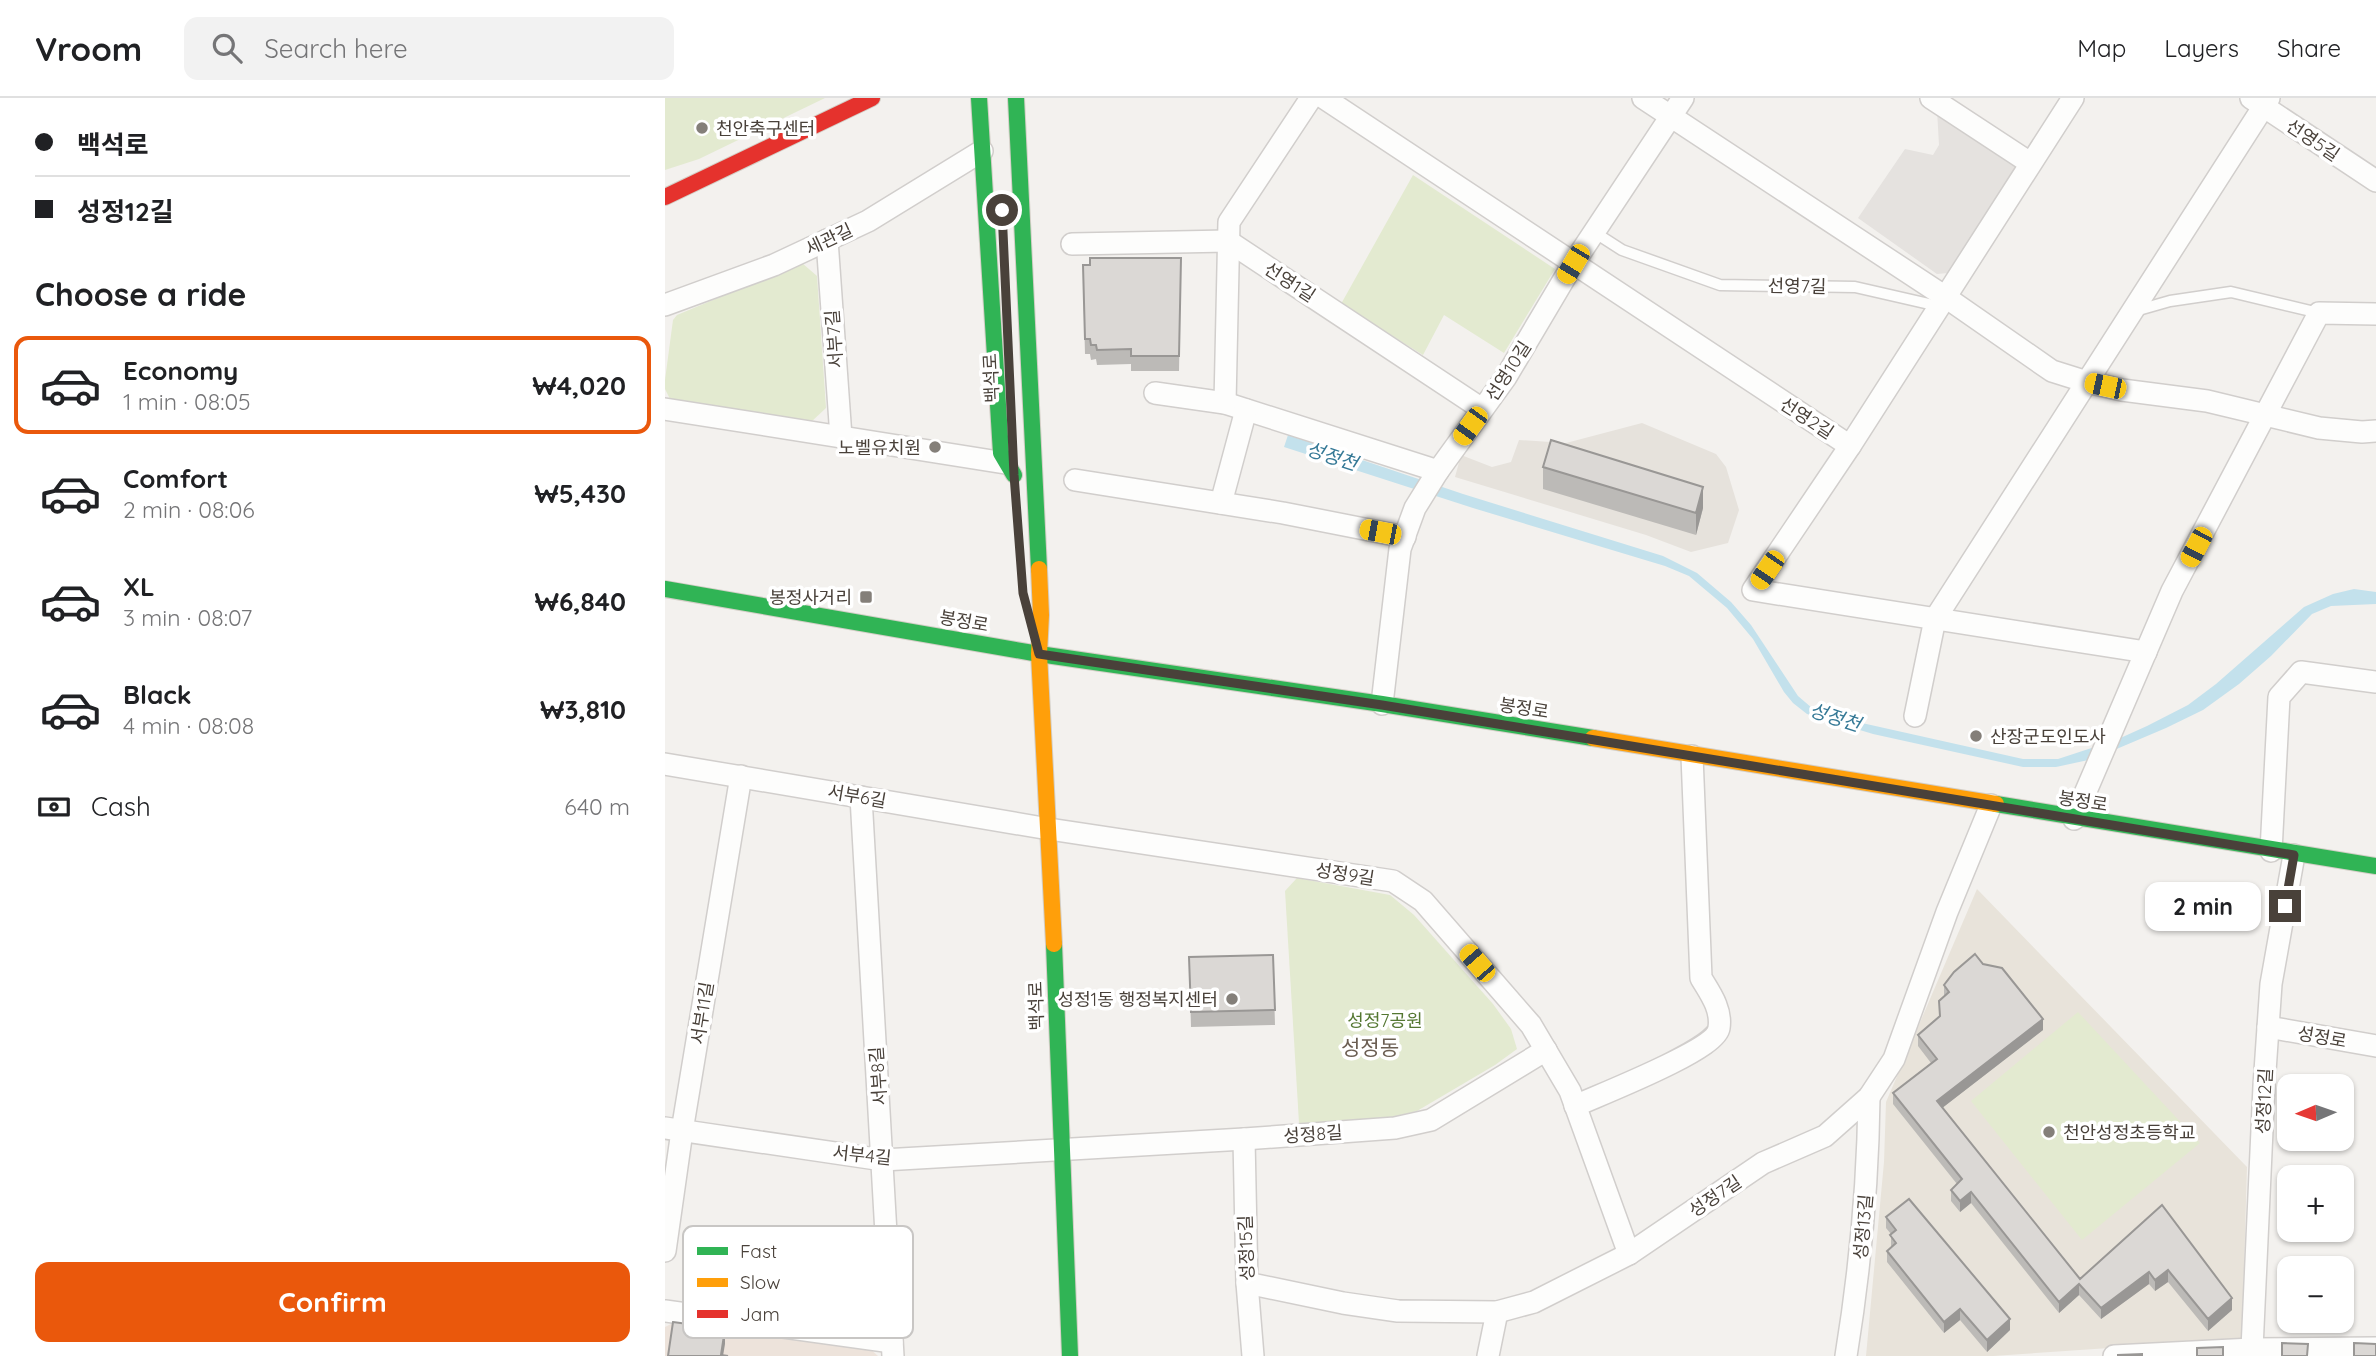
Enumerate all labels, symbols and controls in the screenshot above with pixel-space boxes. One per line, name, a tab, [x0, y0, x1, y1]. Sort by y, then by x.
search box	[184, 17, 674, 80]
text: Vroom	[35, 28, 142, 69]
icon: search	[208, 29, 246, 67]
text: Search here	[264, 32, 408, 65]
text: Map	[2077, 33, 2126, 63]
text: Layers	[2164, 33, 2239, 63]
text: Share	[2277, 33, 2341, 63]
street label: 선영5길	[2282, 114, 2344, 166]
place label: 천안축구센터	[716, 117, 815, 140]
marker: 천안축구센터	[694, 120, 710, 136]
text: 백석로	[77, 128, 149, 161]
route start	[986, 194, 1018, 226]
text: 성정12길	[77, 195, 174, 228]
street label: 세관길	[802, 218, 856, 260]
car	[1554, 241, 1593, 287]
street label: 선영1길	[1260, 257, 1320, 307]
text: Choose a ride	[35, 274, 247, 314]
street label: 선영7길	[1767, 274, 1827, 298]
street label: 서부7길	[820, 309, 848, 369]
street label: 선영10길	[1480, 337, 1536, 405]
street label: 백석로	[978, 353, 1004, 403]
icon: car	[39, 354, 102, 417]
text: Economy	[123, 354, 238, 387]
text: ₩4,020	[532, 369, 626, 402]
car	[2083, 371, 2128, 401]
text: 1 min · 08:05	[123, 387, 251, 416]
street label: 선영2길	[1776, 392, 1838, 444]
car	[1450, 403, 1491, 449]
place label: 노벨유치원	[838, 436, 921, 459]
water label: 성정천	[1303, 436, 1362, 476]
marker: 노벨유치원	[927, 439, 943, 455]
icon: car	[39, 462, 102, 525]
text: Comfort	[123, 462, 228, 495]
text: ₩5,430	[534, 477, 626, 510]
text: 2 min · 08:06	[123, 495, 255, 524]
car	[1358, 518, 1403, 546]
car	[2177, 524, 2216, 570]
car	[1747, 547, 1788, 593]
icon: car	[39, 570, 102, 633]
text: XL	[123, 570, 155, 603]
text: ₩6,840	[534, 585, 626, 618]
place label: 봉정사거리	[769, 586, 852, 609]
marker: 봉정사거리	[858, 589, 874, 605]
text: 3 min · 08:07	[123, 603, 252, 632]
street label: 봉정로	[938, 605, 990, 637]
icon: car	[39, 678, 102, 741]
text: Black	[123, 678, 192, 711]
text: ₩3,810	[540, 693, 626, 726]
street label: 봉정로	[1498, 693, 1550, 723]
water label: 성정천	[1806, 697, 1865, 737]
text: 4 min · 08:08	[123, 711, 254, 740]
place label: 산장군도인도사	[1990, 725, 2106, 748]
marker: 산장군도인도사	[1968, 728, 1984, 744]
street label: 서부6길	[826, 780, 888, 812]
street label: 봉정로	[2057, 786, 2109, 816]
icon: cash	[35, 788, 73, 826]
text: Cash	[91, 790, 151, 823]
text: 640 m	[564, 792, 630, 821]
street label: 성정9길	[1314, 858, 1376, 890]
callout: 2 min	[2145, 882, 2261, 930]
route end	[2269, 890, 2301, 922]
text: 2 min	[2173, 892, 2233, 921]
car	[1456, 940, 1499, 986]
street label: 서부11길	[686, 980, 718, 1046]
street label: 백석로	[1024, 981, 1048, 1031]
place label: 성정1동 행정복지센터	[1057, 988, 1218, 1011]
marker: 성정1동 행정복지센터	[1224, 991, 1240, 1007]
park label: 성정7공원	[1347, 1009, 1423, 1032]
street label: 성정로	[2296, 1021, 2348, 1053]
district label: 성정동	[1341, 1034, 1399, 1060]
street label: 서부8길	[864, 1046, 892, 1106]
street label: 성정12길	[2251, 1067, 2277, 1135]
north arrow	[2277, 1074, 2354, 1152]
map controls	[2277, 1074, 2354, 1333]
street label: 성정8길	[1283, 1120, 1343, 1148]
place label: 천안성정초등학교	[2063, 1121, 2195, 1144]
marker: 천안성정초등학교	[2041, 1124, 2057, 1140]
street label: 서부4길	[831, 1140, 893, 1170]
button: +	[2277, 1165, 2354, 1242]
street label: 성정7길	[1684, 1170, 1746, 1222]
street label: 성정13길	[1849, 1193, 1877, 1261]
street label: 성정15길	[1233, 1215, 1259, 1281]
legend	[683, 1226, 913, 1338]
text: Fast	[740, 1239, 777, 1263]
button: −	[2277, 1256, 2354, 1333]
button: Confirm	[35, 1262, 630, 1342]
text: Slow	[740, 1270, 781, 1294]
text: Jam	[740, 1302, 780, 1326]

